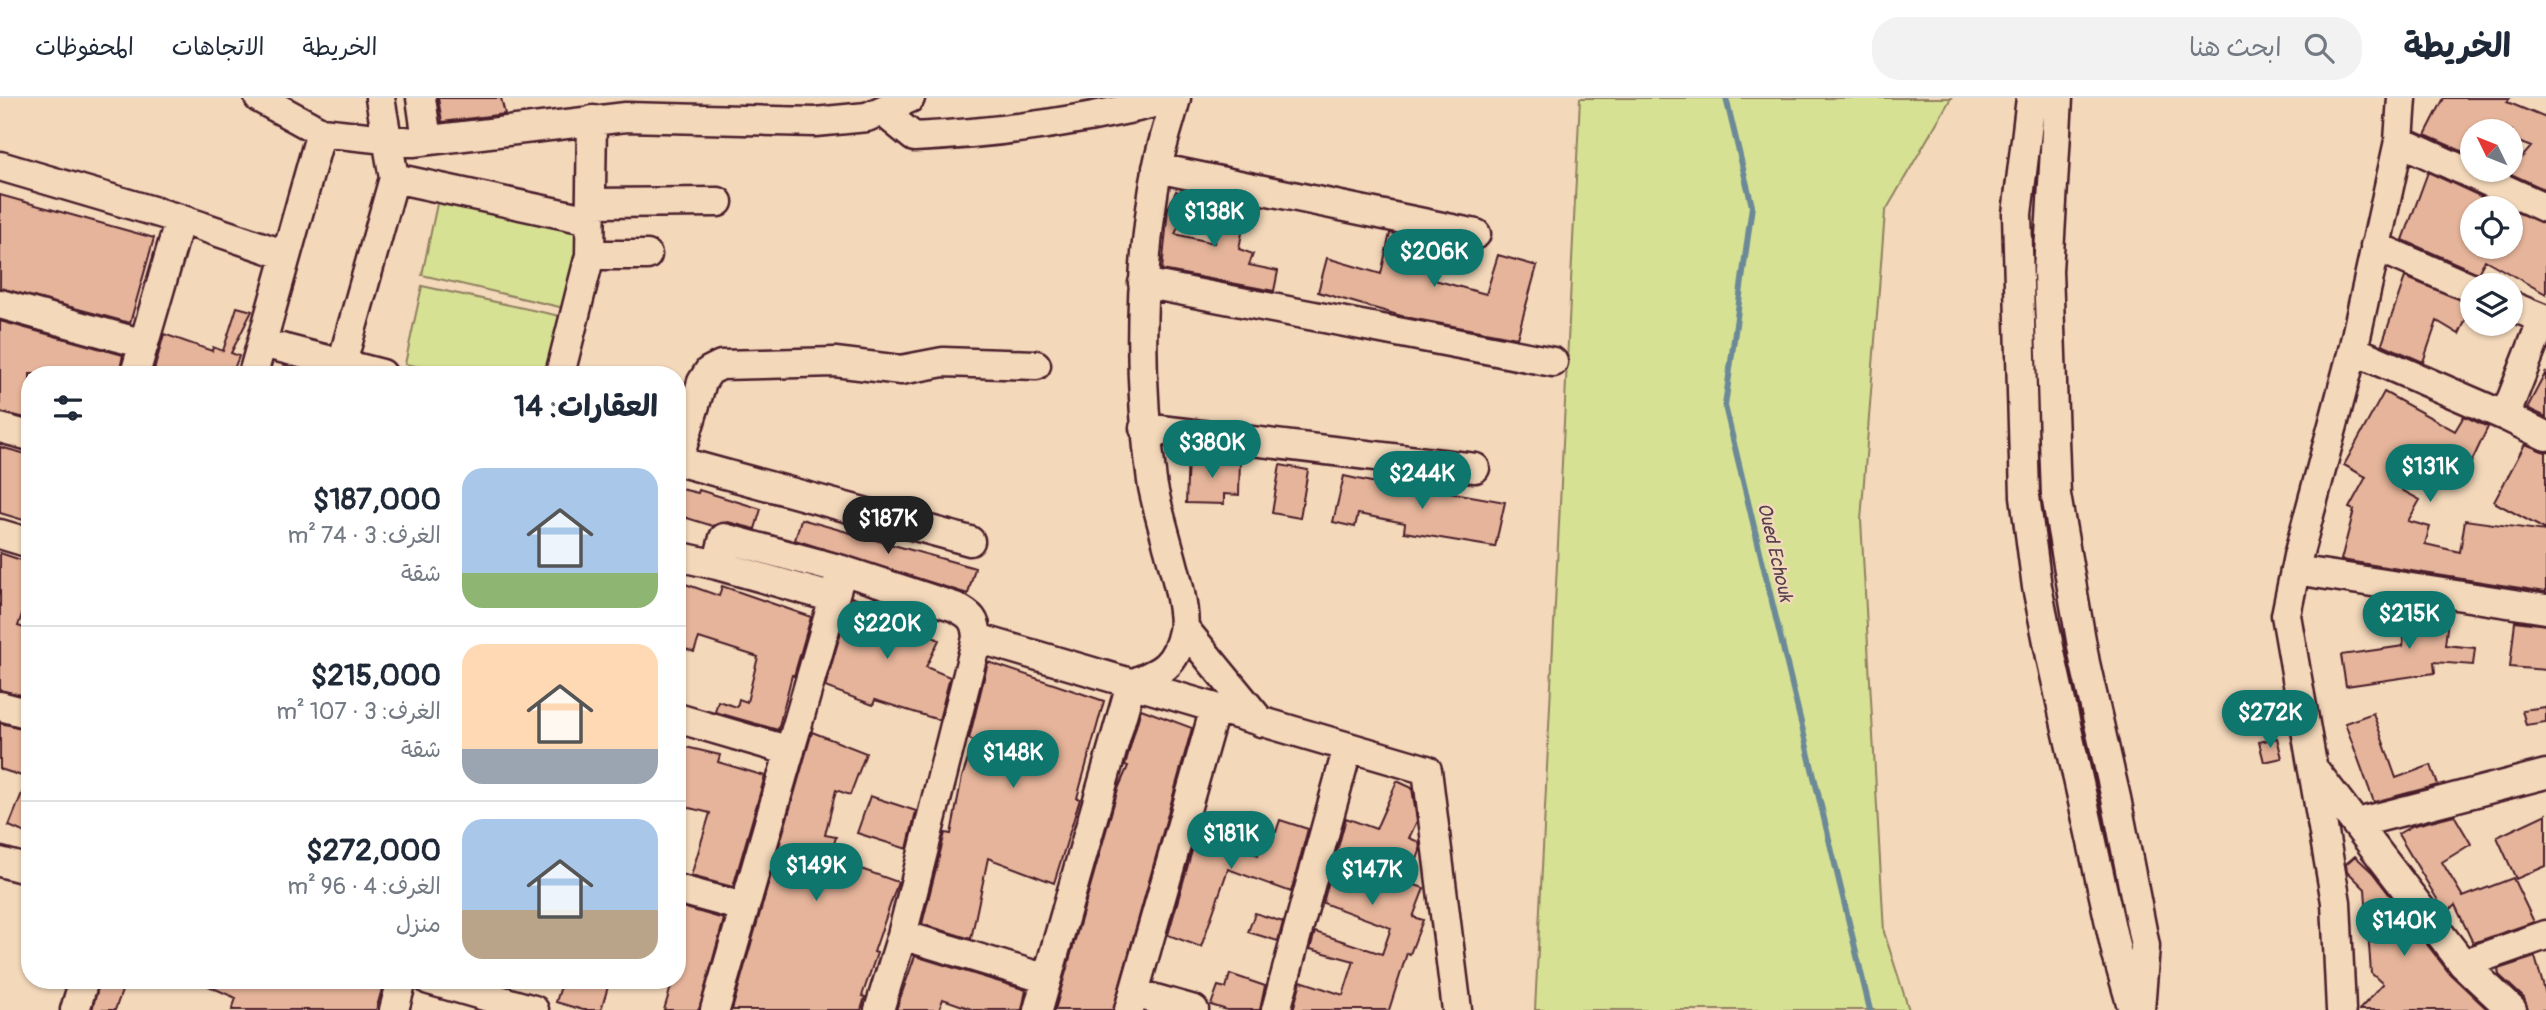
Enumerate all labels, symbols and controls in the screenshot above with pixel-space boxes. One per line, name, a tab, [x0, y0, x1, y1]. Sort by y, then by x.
search box	[1872, 17, 2362, 80]
text: الخريطة	[2404, 26, 2511, 67]
icon: search	[2300, 29, 2338, 67]
text: ابحث هنا	[2189, 32, 2282, 64]
text: المحفوظات	[35, 33, 134, 62]
text: الاتجاهات	[172, 33, 265, 62]
text: الخريطة	[303, 33, 377, 62]
north arrow	[2460, 119, 2524, 182]
map controls	[2460, 119, 2523, 336]
pin: $138K	[1165, 190, 1263, 249]
button: locate	[2460, 196, 2523, 259]
text: $138K	[1184, 197, 1244, 226]
pin: $206K	[1385, 230, 1483, 289]
text: $206K	[1400, 237, 1468, 266]
button: layers	[2460, 273, 2523, 336]
text: العقارات: 14	[514, 388, 658, 425]
icon: filters	[49, 389, 87, 427]
pin: $380K	[1163, 420, 1261, 480]
text: $380K	[1179, 428, 1245, 457]
pin: $131K	[2381, 444, 2479, 504]
pin: $244K	[1373, 452, 1471, 511]
text: $131K	[2401, 452, 2459, 481]
text: $244K	[1389, 459, 1455, 488]
text: $187,000	[313, 481, 441, 518]
icon: home	[518, 496, 602, 580]
pin: $187K	[839, 496, 937, 556]
water label: Oued Echouk	[1752, 501, 1798, 606]
text: $187K	[858, 504, 918, 533]
text: الغرف: 3 · 74 m²	[288, 521, 441, 550]
text: شقة	[401, 559, 441, 588]
pin: $215K	[2360, 592, 2458, 651]
text: $215K	[2379, 599, 2439, 628]
pin: $220K	[838, 602, 936, 661]
text: $220K	[853, 609, 921, 638]
text: $215,000	[311, 657, 441, 694]
icon: home	[518, 672, 602, 756]
pin: $272K	[2221, 690, 2319, 750]
text: الغرف: 3 · 107 m²	[276, 697, 441, 726]
text: $272K	[2238, 698, 2302, 727]
pin: $148K	[964, 730, 1062, 790]
text: شقة	[401, 735, 441, 764]
text: $148K	[983, 738, 1043, 767]
pin: $181K	[1182, 812, 1280, 871]
text: $181K	[1203, 819, 1259, 848]
text: $272,000	[306, 832, 441, 869]
pin: $149K	[767, 844, 865, 903]
icon: home	[518, 847, 602, 931]
pin: $147K	[1323, 848, 1421, 907]
text: $149K	[786, 851, 846, 880]
text: $147K	[1342, 855, 1402, 884]
text: الغرف: 4 · 96 m²	[288, 872, 441, 901]
pin: $140K	[2355, 898, 2453, 958]
text: $140K	[2372, 906, 2436, 935]
text: منزل	[396, 910, 441, 939]

